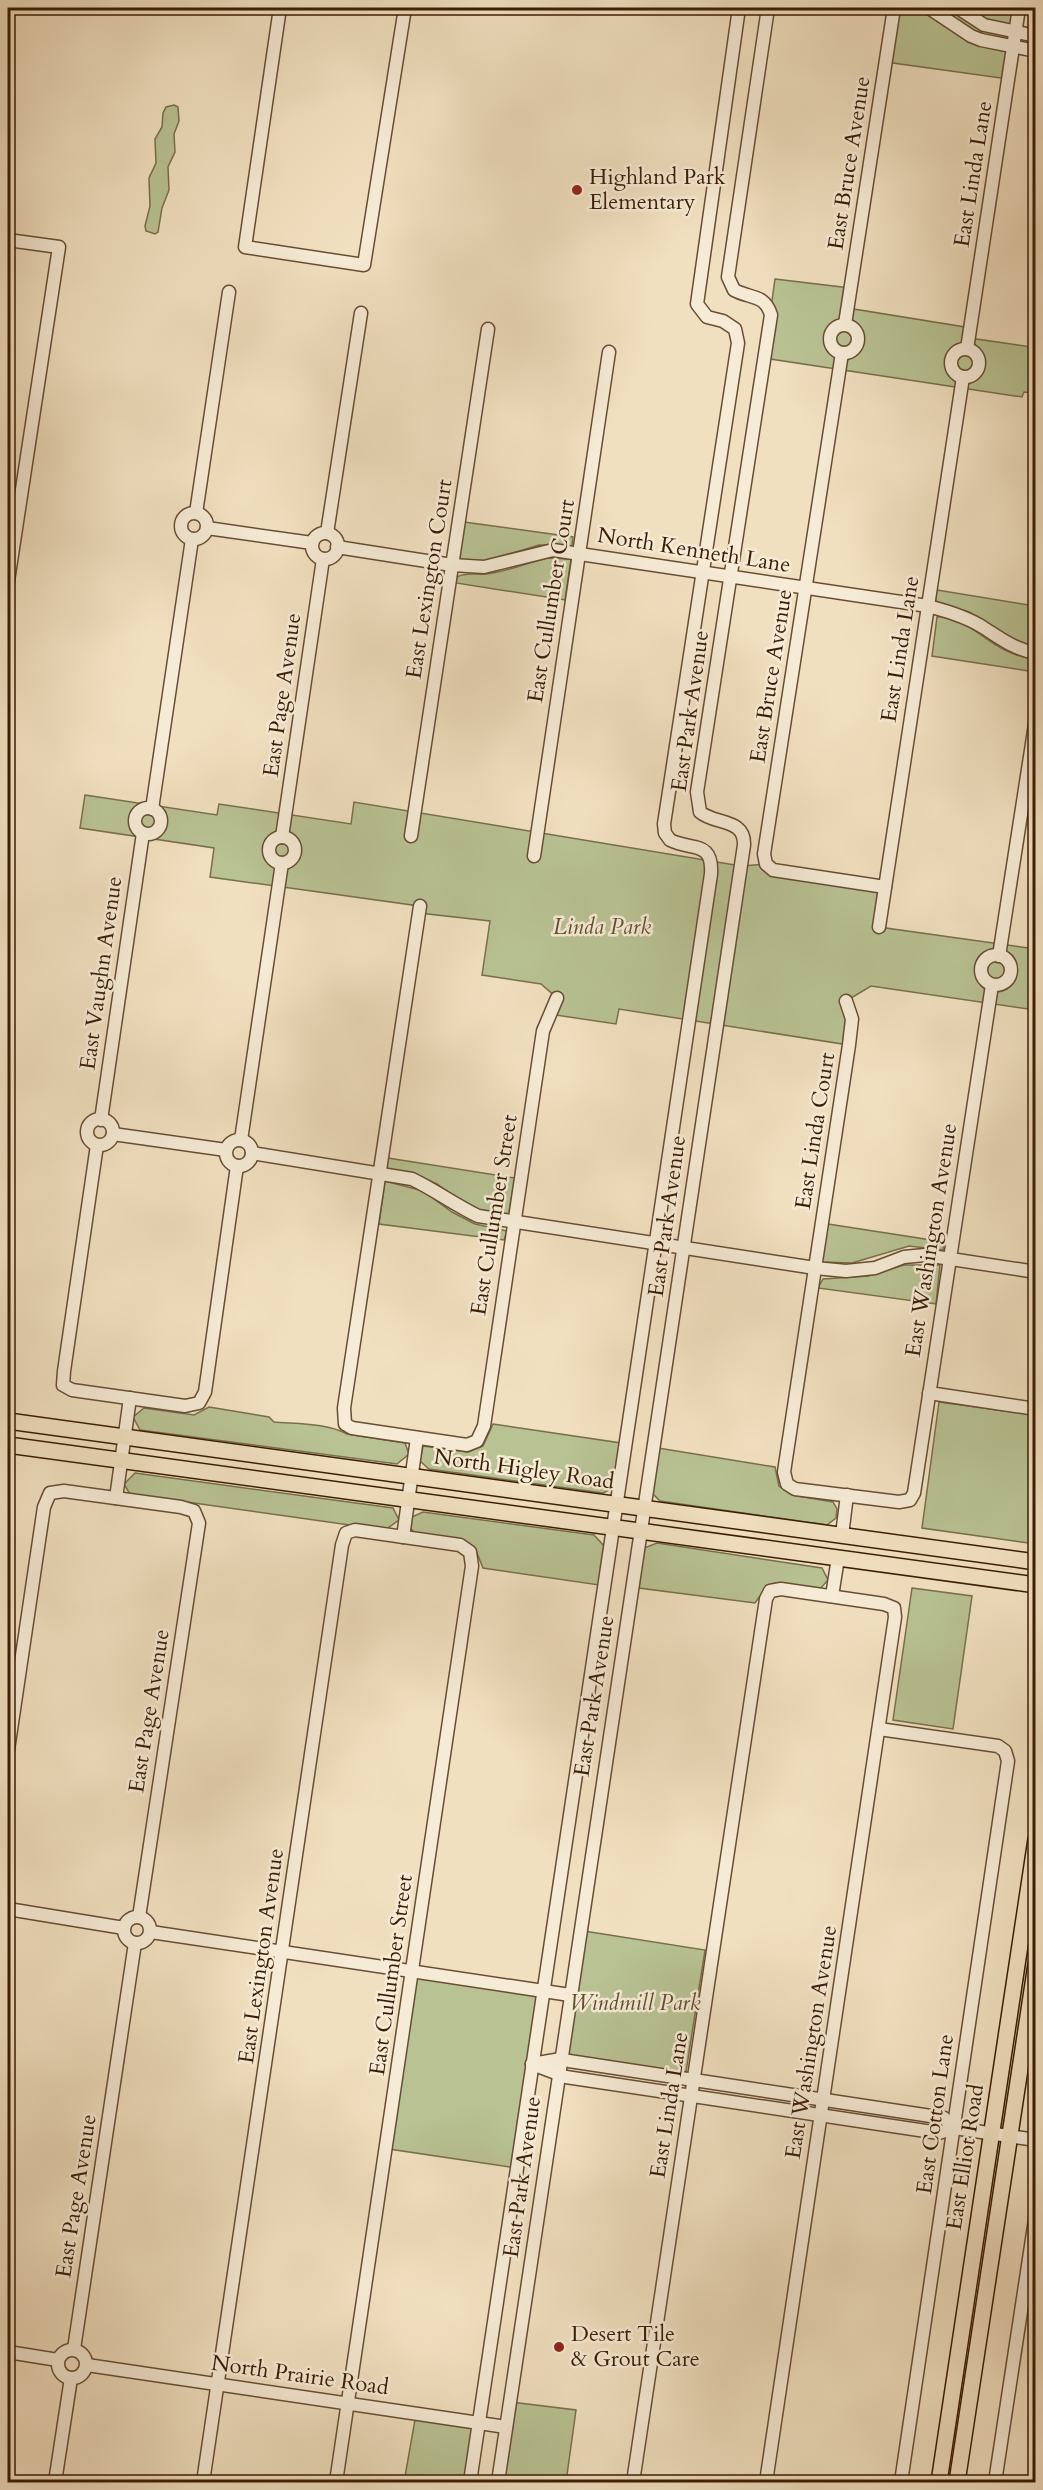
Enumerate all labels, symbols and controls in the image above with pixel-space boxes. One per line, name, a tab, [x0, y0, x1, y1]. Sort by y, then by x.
street label: East Bruce Avenue	[820, 74, 878, 252]
street label: East Linda Lane	[947, 99, 999, 249]
place label: Highland Park Elementary	[589, 162, 726, 217]
marker: Highland Park Elementary	[570, 183, 584, 197]
street label: East Lexington Court	[398, 477, 460, 681]
street label: East Cullumber Court	[520, 497, 582, 705]
street label: North Kenneth Lane	[595, 520, 793, 580]
street label: East Linda Lane	[874, 574, 926, 724]
street label: East Bruce Avenue	[742, 587, 800, 765]
street label: East Page Avenue	[256, 611, 308, 779]
street label: East Park Avenue	[664, 628, 716, 794]
street label: East Vaughn Avenue	[73, 874, 129, 1072]
park label: Linda Park	[553, 912, 651, 942]
street label: East Linda Court	[788, 1050, 842, 1211]
street label: East Cullumber Street	[463, 1112, 525, 1317]
street label: East Washington Avenue	[898, 1121, 964, 1359]
street label: East Park Avenue	[641, 1133, 693, 1299]
street label: North Higley Road	[432, 1441, 616, 1497]
street label: East Park Avenue	[566, 1613, 622, 1779]
street label: East Page Avenue	[121, 1627, 177, 1795]
street label: East Lexington Avenue	[231, 1846, 291, 2066]
street label: East Cullumber Street	[362, 1872, 420, 2077]
street label: East Washington Avenue	[778, 1923, 844, 2161]
park label: Windmill Park	[569, 1988, 701, 2018]
street label: East Linda Lane	[643, 2030, 695, 2180]
street label: East Cotton Lane	[909, 2032, 961, 2196]
street label: East Elliot Road	[939, 2082, 991, 2232]
street label: East Park Avenue	[496, 2094, 548, 2260]
street label: East Page Avenue	[48, 2112, 104, 2280]
place label: Desert Tile & Grout Care	[571, 2319, 700, 2374]
marker: Desert Tile & Grout Care	[552, 2340, 566, 2354]
street label: North Prairie Road	[209, 2348, 391, 2402]

